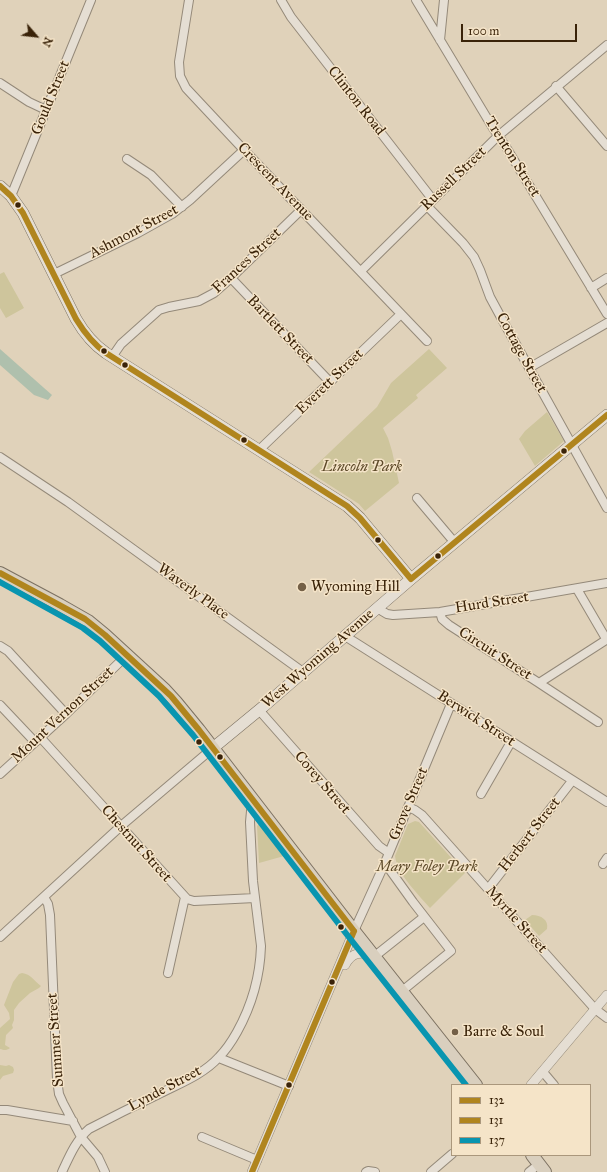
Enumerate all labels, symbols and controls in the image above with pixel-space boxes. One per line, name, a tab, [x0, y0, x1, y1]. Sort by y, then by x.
north arrow	[16, 16, 56, 56]
scale bar	[463, 16, 579, 42]
text: 100 m	[468, 24, 499, 38]
text: N	[39, 35, 55, 49]
street label: Gould Street	[28, 58, 74, 138]
street label: Clinton Road	[323, 63, 389, 139]
street label: Trenton Street	[480, 114, 544, 200]
street label: Crescent Avenue	[233, 139, 317, 225]
street label: Russell Street	[417, 143, 491, 215]
unlabelled marker	[13, 200, 23, 210]
street label: Ashmont Street	[87, 201, 181, 263]
street label: Frances Street	[209, 224, 285, 298]
street label: Bartlett Street	[243, 292, 317, 368]
street label: Cottage Street	[492, 310, 550, 396]
street label: Everett Street	[293, 345, 367, 419]
unlabelled marker	[99, 346, 109, 356]
unlabelled marker	[120, 360, 130, 370]
unlabelled marker	[239, 435, 249, 445]
unlabelled marker	[559, 446, 569, 456]
park label: Lincoln Park	[322, 458, 402, 476]
unlabelled marker	[373, 535, 383, 545]
unlabelled marker	[433, 551, 443, 561]
street label: Waverly Place	[154, 560, 232, 624]
place label: Wyoming Hill	[311, 578, 400, 596]
marker: Wyoming Hill	[296, 581, 308, 593]
street label: Hurd Street	[454, 588, 530, 618]
street label: West Wyoming Avenue	[258, 605, 378, 713]
street label: Circuit Street	[455, 624, 535, 684]
street label: Mount Vernon Street	[8, 663, 118, 767]
street label: Berwick Street	[434, 687, 518, 751]
unlabelled marker	[194, 737, 204, 747]
street label: Corey Street	[290, 748, 354, 818]
unlabelled marker	[215, 752, 225, 762]
street label: Grove Street	[386, 765, 432, 843]
street label: Herbert Street	[495, 794, 565, 876]
street label: Chestnut Street	[97, 802, 175, 886]
park label: Mary Foley Park	[376, 858, 478, 876]
street label: Myrtle Street	[481, 883, 551, 957]
unlabelled marker	[336, 922, 346, 932]
unlabelled marker	[327, 977, 337, 987]
street label: Summer Street	[44, 992, 68, 1088]
place label: Barre & Soul	[463, 1023, 544, 1041]
marker: Barre & Soul	[450, 1027, 460, 1037]
street label: Lynde Street	[125, 1062, 205, 1116]
unlabelled marker	[284, 1080, 294, 1090]
legend	[451, 1084, 591, 1156]
text: 132	[489, 1093, 504, 1107]
text: 131	[489, 1113, 503, 1127]
text: 137	[489, 1133, 505, 1147]

